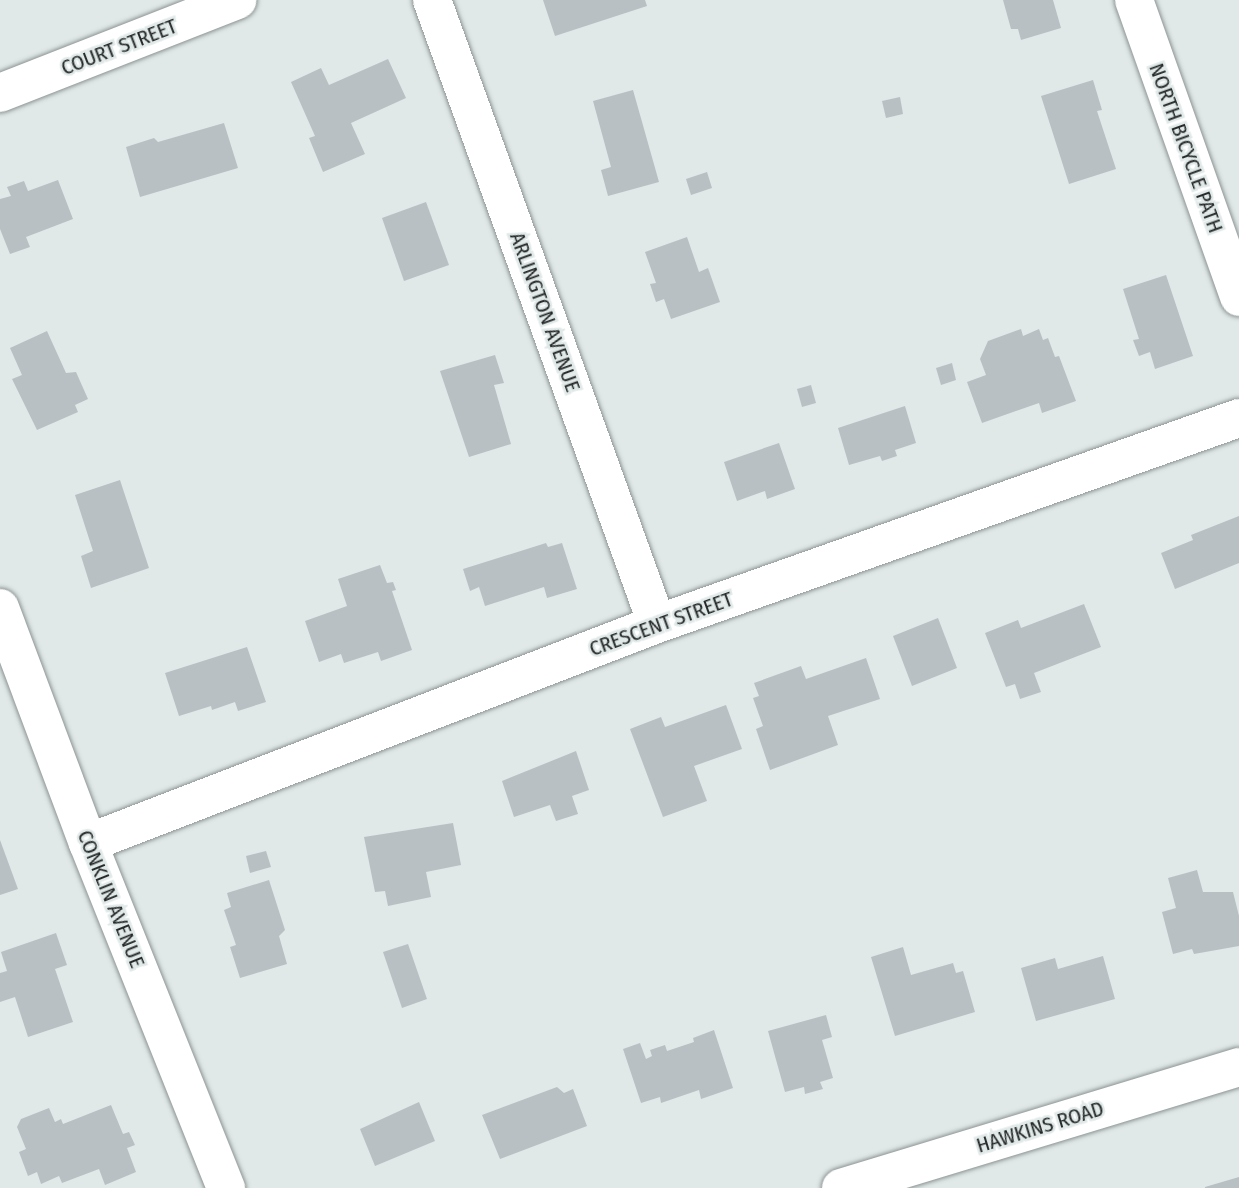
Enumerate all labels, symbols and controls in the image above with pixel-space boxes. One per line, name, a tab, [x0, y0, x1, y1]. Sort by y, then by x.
street label: COURT STREET	[58, 13, 180, 81]
street label: NORTH BICYCLE PATH	[1144, 60, 1228, 236]
street label: ARLINGTON AVENUE	[504, 229, 586, 395]
street label: CRESCENT STREET	[586, 586, 736, 662]
street label: CONKLIN AVENUE	[72, 827, 150, 971]
street label: HAWKINS ROAD	[973, 1096, 1107, 1158]

